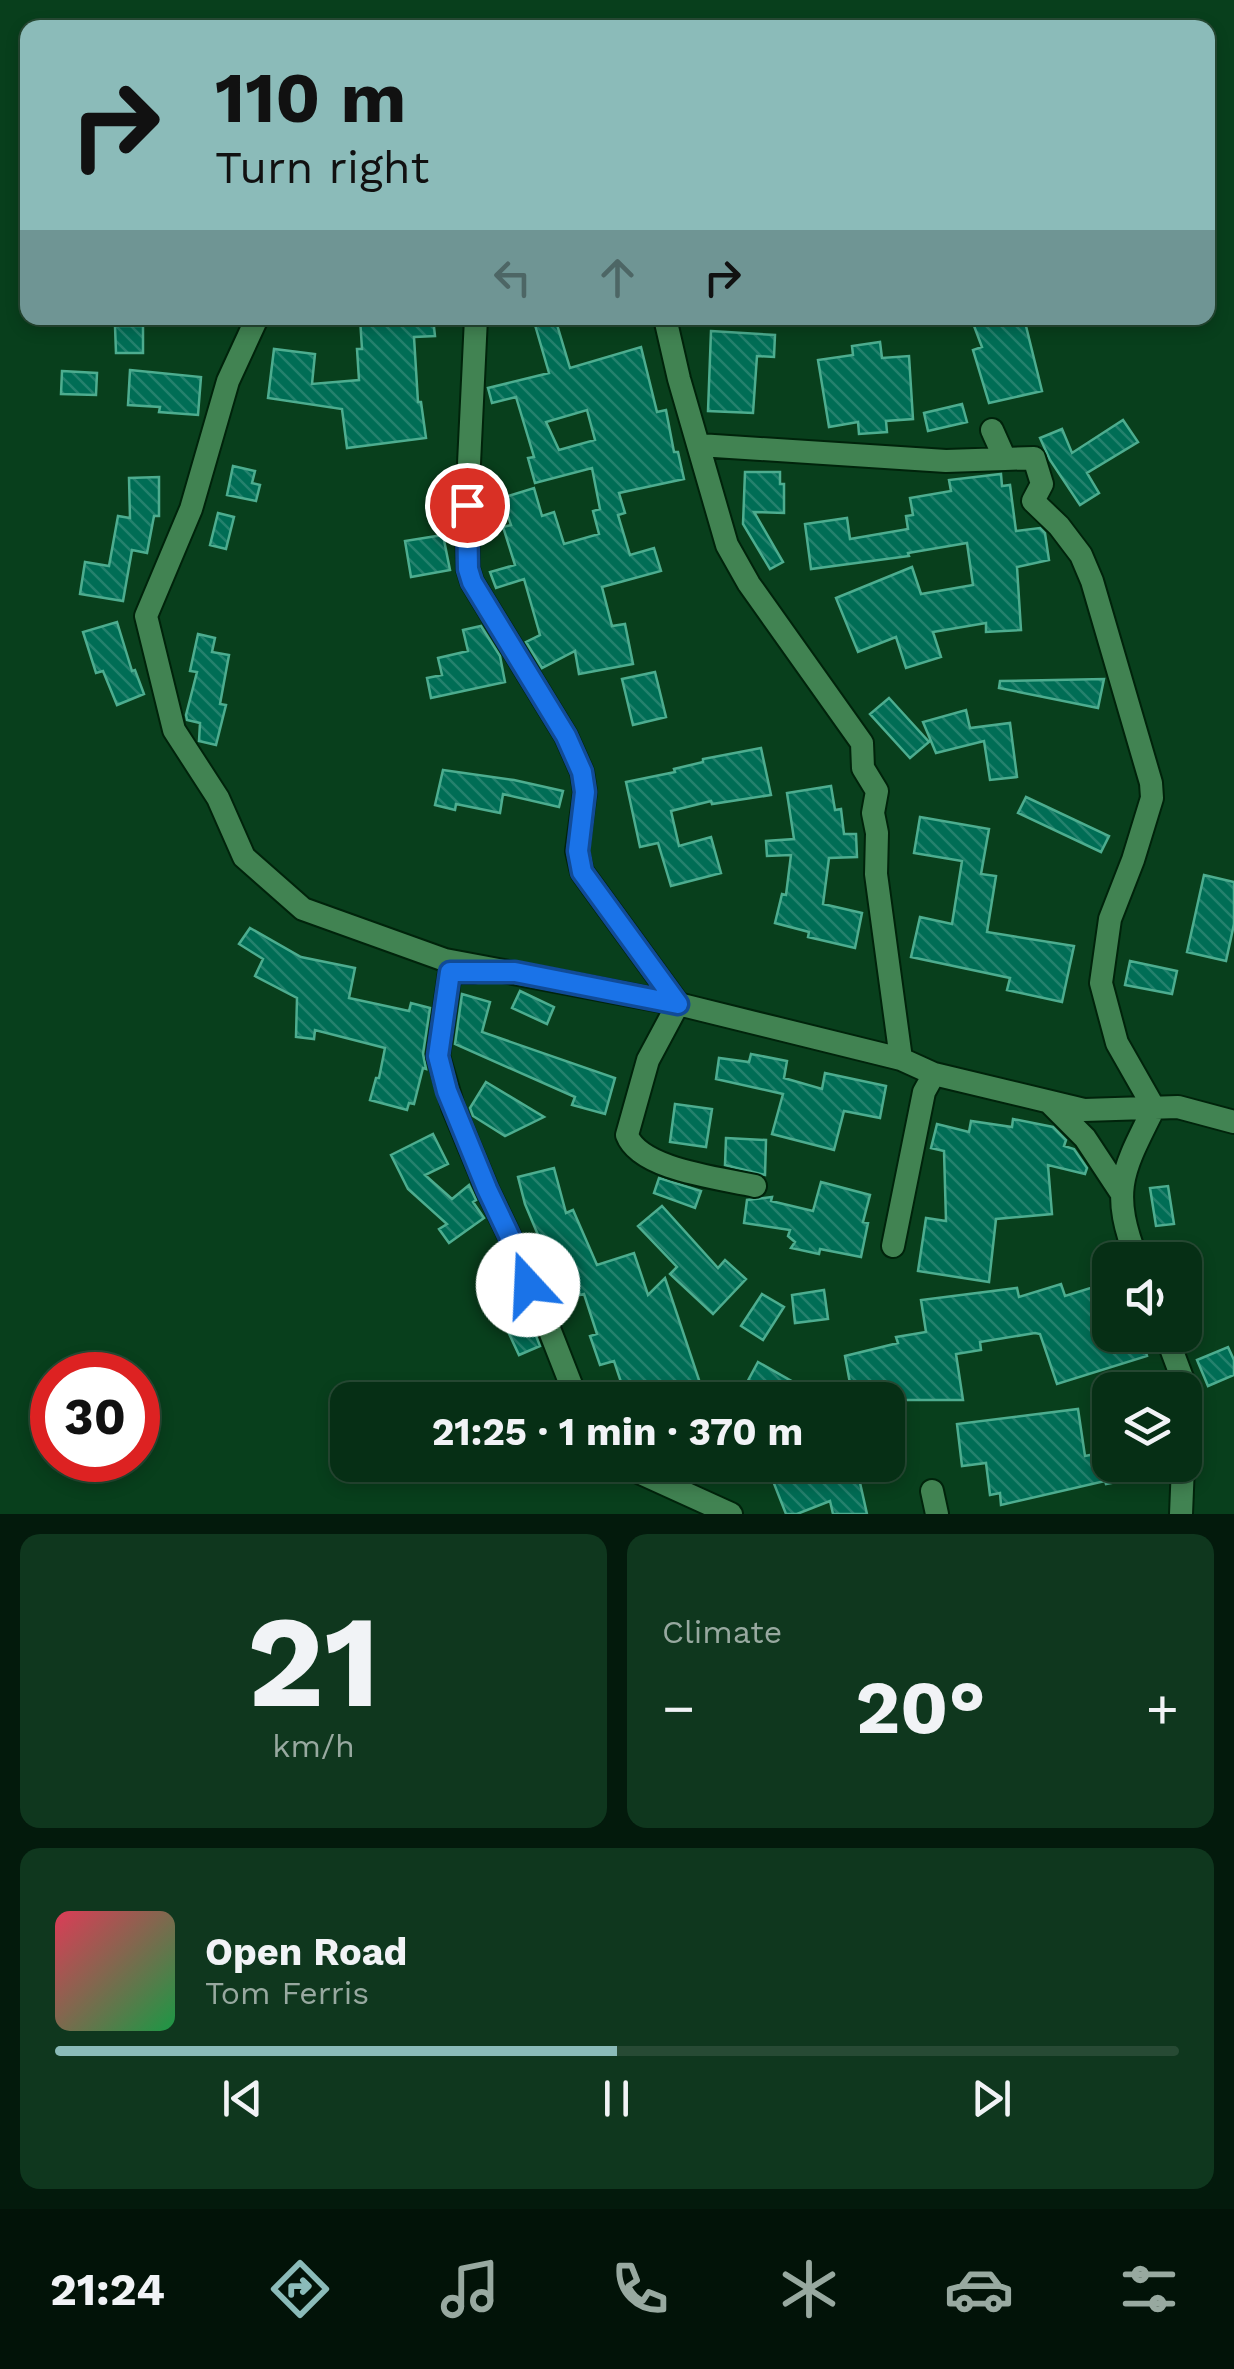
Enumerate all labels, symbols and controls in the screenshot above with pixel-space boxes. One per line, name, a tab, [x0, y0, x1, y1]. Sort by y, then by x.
text: 110 m	[215, 57, 406, 139]
icon: right	[50, 60, 180, 190]
text: Turn right	[215, 141, 429, 194]
icon: left	[485, 250, 540, 305]
icon: ahead	[590, 250, 645, 305]
icon: right	[695, 250, 750, 305]
pin	[425, 463, 510, 548]
icon: arrive	[440, 478, 495, 533]
position arrow	[476, 1233, 580, 1337]
map controls	[1092, 1242, 1202, 1482]
button: sound	[1092, 1242, 1202, 1352]
speed limit sign: 30	[30, 1352, 160, 1482]
button: layers	[1092, 1372, 1202, 1482]
text: 21:25 · 1 min · 370 m	[432, 1410, 803, 1454]
text: 21	[247, 1585, 380, 1738]
text: Climate	[662, 1613, 782, 1651]
text: 20°	[855, 1663, 986, 1751]
text: −	[662, 1676, 695, 1740]
text: +	[1146, 1676, 1179, 1740]
text: km/h	[272, 1727, 355, 1765]
text: Open Road	[205, 1930, 407, 1974]
text: Tom Ferris	[205, 1974, 369, 2012]
icon: previous	[215, 2071, 270, 2126]
icon: pause	[589, 2071, 644, 2126]
icon: next	[964, 2071, 1019, 2126]
icon: directions	[265, 2254, 335, 2324]
icon: music	[435, 2254, 505, 2324]
icon: phone	[605, 2254, 675, 2324]
icon: climate	[774, 2254, 844, 2324]
icon: car	[944, 2254, 1014, 2324]
icon: filters	[1114, 2254, 1184, 2324]
text: 21:24	[50, 2263, 165, 2316]

